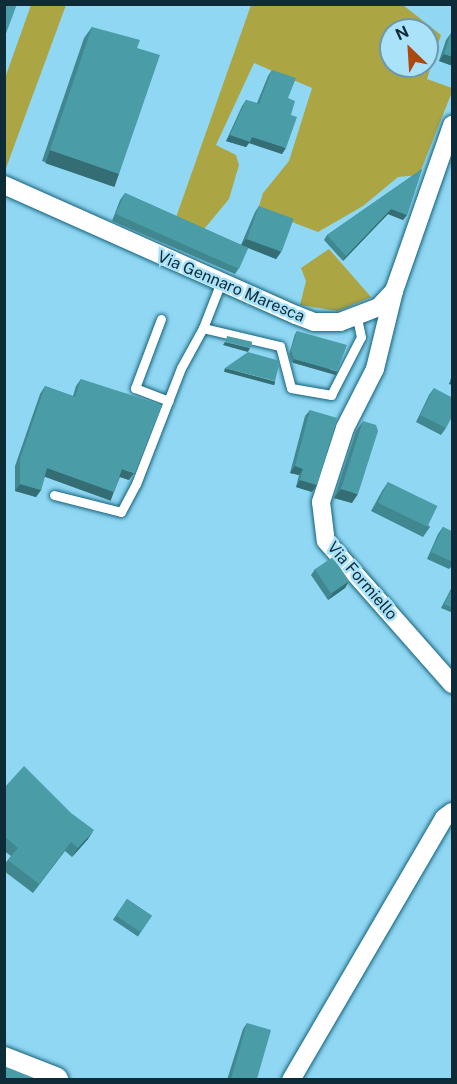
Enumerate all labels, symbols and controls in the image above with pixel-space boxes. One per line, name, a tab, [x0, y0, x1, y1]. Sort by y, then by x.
north arrow	[379, 18, 439, 78]
text: N	[392, 22, 412, 44]
street label: Via Gennaro Maresca	[154, 247, 308, 327]
street label: Via Formiello	[323, 538, 401, 624]

